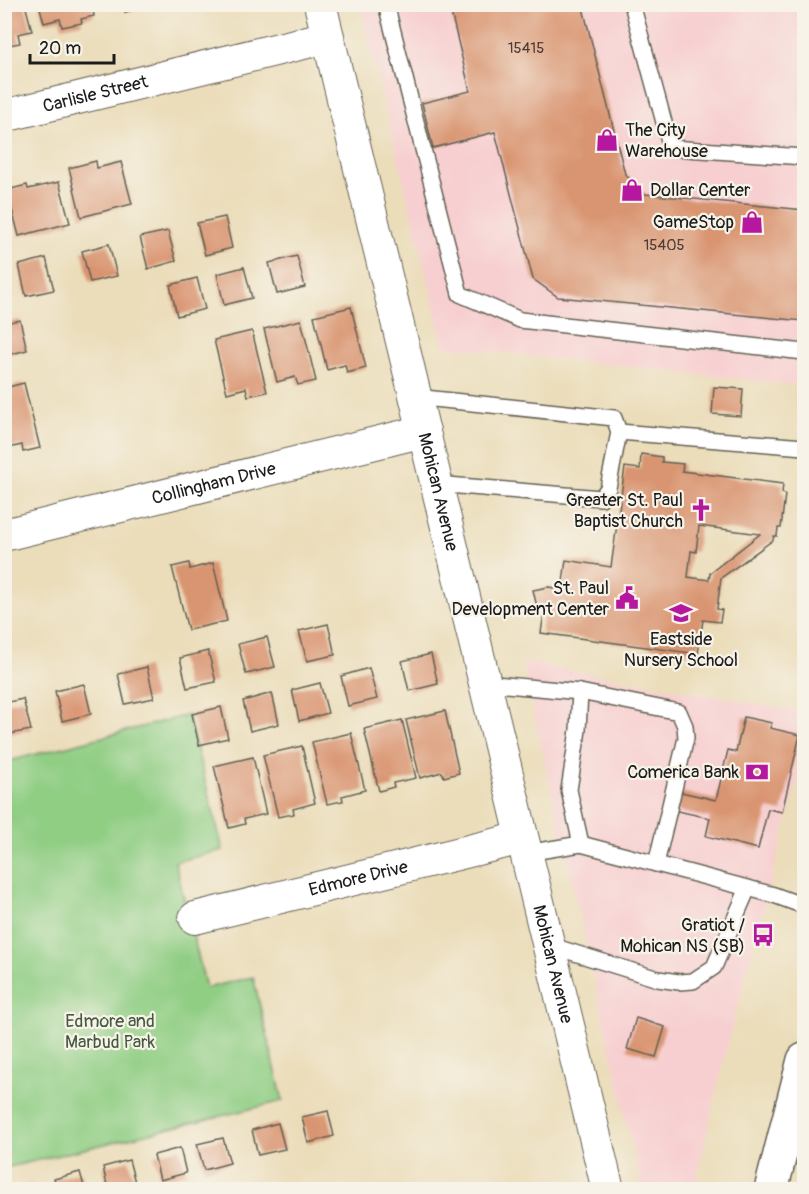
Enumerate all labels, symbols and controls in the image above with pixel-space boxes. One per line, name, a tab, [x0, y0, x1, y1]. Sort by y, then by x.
scale bar	[30, 27, 114, 65]
text: 20 m	[39, 37, 81, 60]
house number: 15415	[508, 39, 544, 58]
street label: Carlisle Street	[40, 70, 151, 118]
place label: The City Warehouse	[625, 119, 708, 163]
shop icon: The City Warehouse	[594, 127, 620, 153]
shop icon: Dollar Center	[619, 177, 645, 203]
place label: Dollar Center	[650, 179, 751, 202]
shop icon: GameStop	[739, 209, 765, 235]
place label: GameStop	[653, 211, 734, 234]
house number: 15405	[643, 236, 685, 255]
street label: Mohican Avenue	[413, 430, 464, 553]
street label: Collingham Drive	[149, 457, 278, 510]
place label: Greater St. Paul Baptist Church	[566, 489, 683, 533]
church icon: Greater St. Paul Baptist Church	[688, 497, 714, 523]
place label: St. Paul Development Center	[451, 577, 610, 621]
public building icon: St. Paul Development Center	[614, 585, 640, 611]
school or university icon: Eastside Nursery School	[668, 600, 694, 626]
place label: Eastside Nursery School	[624, 628, 738, 672]
bank icon: Comerica Bank	[744, 759, 770, 785]
place label: Comerica Bank	[627, 761, 739, 784]
street label: Edmore Drive	[306, 855, 410, 901]
street label: Mohican Avenue	[528, 903, 579, 1026]
place label: Gratiot / Mohican NS (SB)	[620, 914, 745, 958]
bus stop icon: Gratiot / Mohican NS (SB)	[750, 922, 776, 948]
park label: Edmore and Marbud Park	[65, 1010, 155, 1054]

